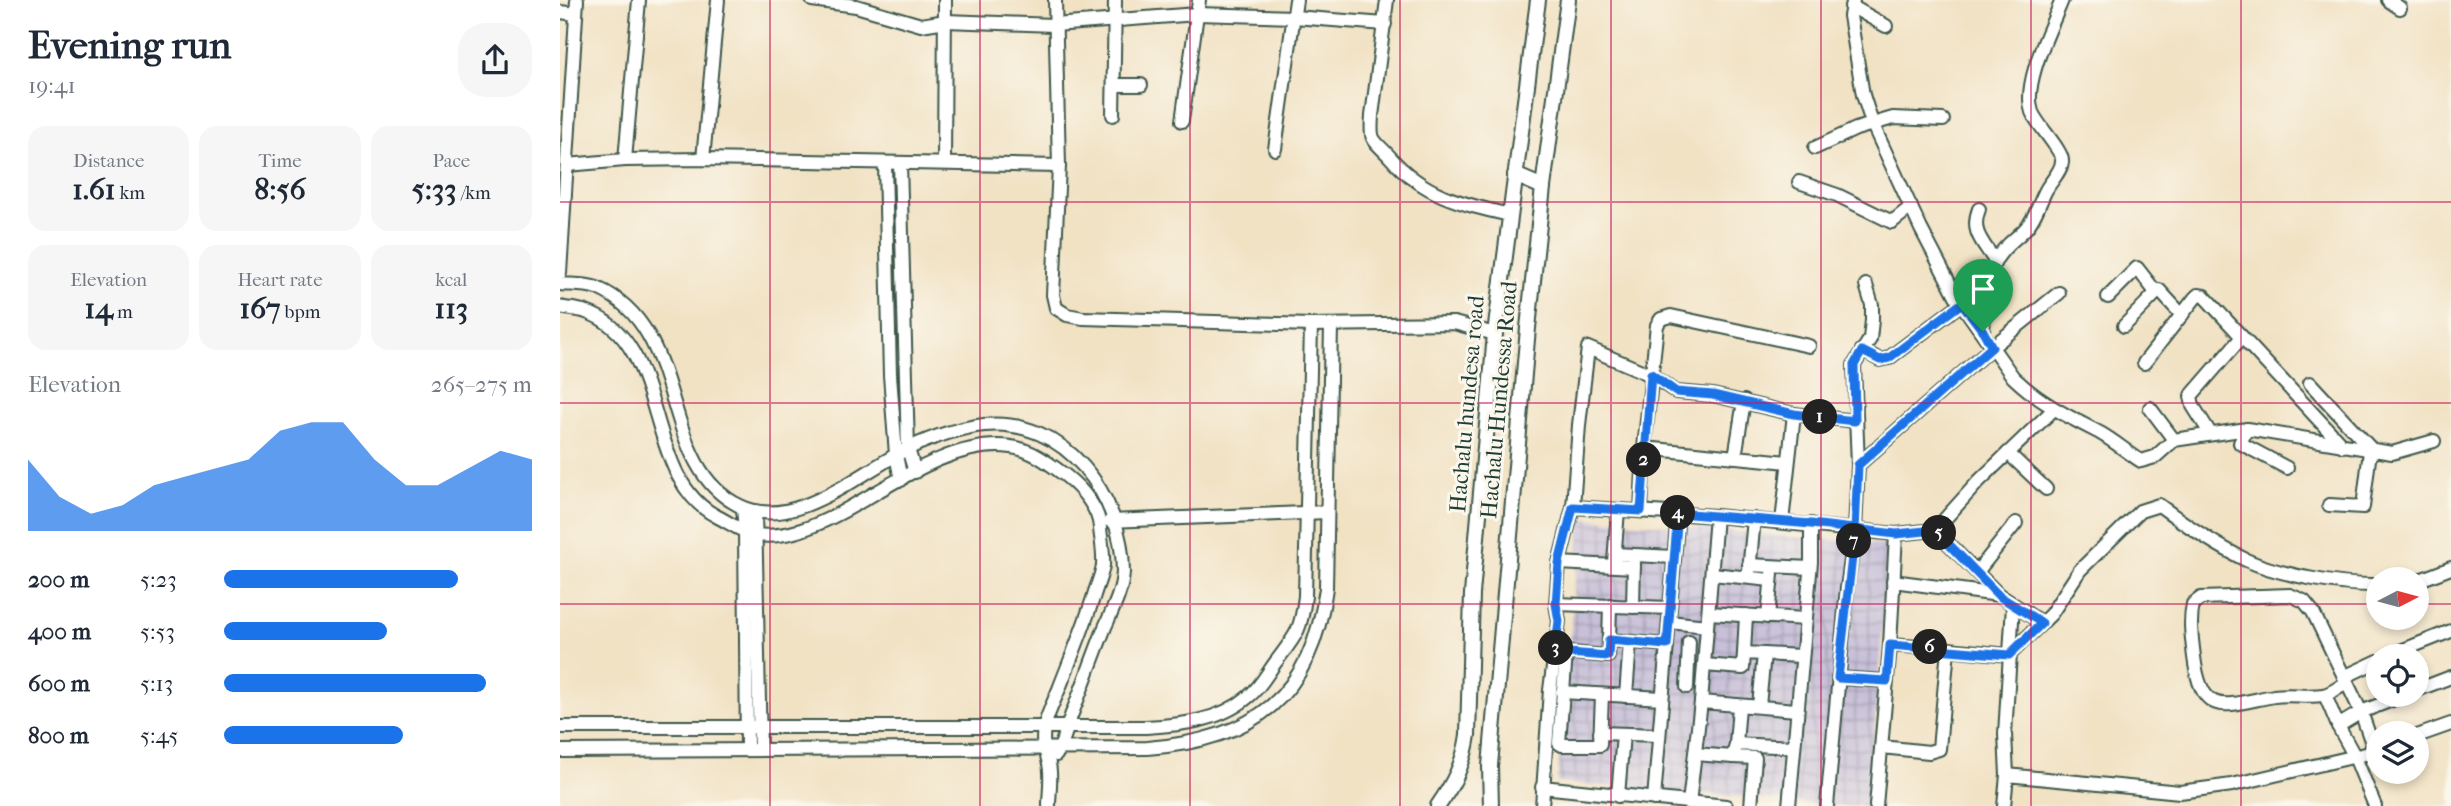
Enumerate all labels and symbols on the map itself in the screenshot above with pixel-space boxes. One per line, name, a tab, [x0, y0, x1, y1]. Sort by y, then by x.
pin	[1953, 259, 2013, 331]
street label: Hachalu Hundessa Road	[1475, 280, 1523, 520]
street label: Hachalu hundesa road	[1444, 294, 1490, 514]
pin: 1	[1802, 400, 1838, 434]
pin: 2	[1626, 442, 1662, 477]
pin: 4	[1660, 496, 1696, 530]
pin: 5	[1922, 516, 1956, 550]
pin: 7	[1836, 524, 1872, 558]
north arrow	[2366, 567, 2429, 630]
pin: 3	[1538, 630, 1574, 666]
pin: 6	[1912, 630, 1948, 664]

